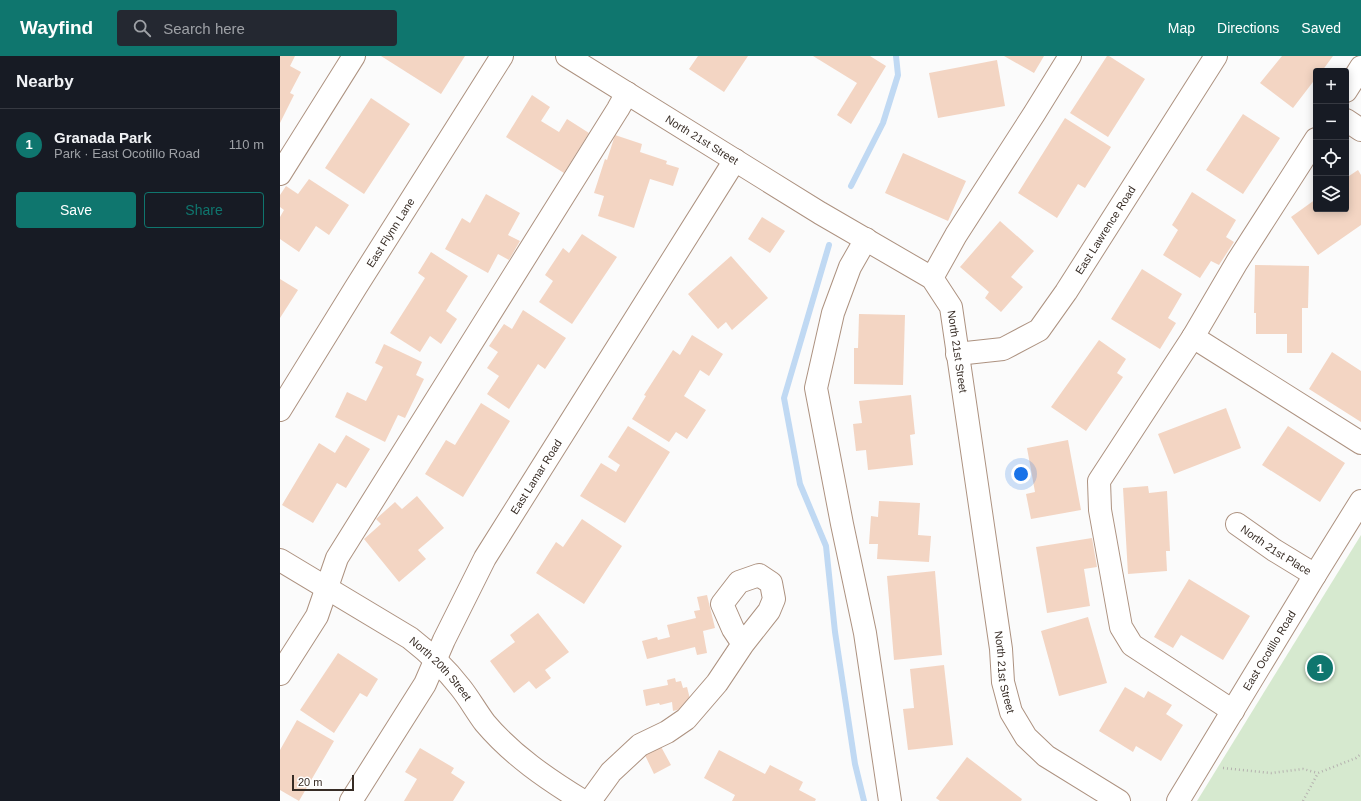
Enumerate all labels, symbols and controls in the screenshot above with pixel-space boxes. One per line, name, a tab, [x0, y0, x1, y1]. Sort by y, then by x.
search box	[117, 10, 397, 46]
text: Wayfind	[20, 17, 93, 38]
icon: search	[131, 17, 153, 39]
text: Search here	[163, 20, 245, 37]
text: Map	[1168, 20, 1195, 36]
text: Directions	[1217, 20, 1279, 36]
text: Saved	[1301, 20, 1341, 36]
map controls	[1313, 68, 1349, 212]
button: +	[1313, 68, 1349, 104]
text: Nearby	[16, 72, 74, 91]
button: −	[1313, 104, 1349, 140]
street label: North 21st Street	[664, 113, 741, 167]
text: Granada Park	[54, 129, 152, 146]
text: 1	[25, 137, 33, 152]
text: 110 m	[229, 137, 264, 152]
button: locate	[1313, 140, 1349, 176]
text: Park · East Ocotillo Road	[54, 146, 200, 161]
button: layers	[1313, 176, 1349, 212]
street label: East Lawrence Road	[1073, 184, 1138, 276]
button: Save	[16, 192, 136, 228]
button: Share	[144, 192, 264, 228]
street label: East Flynn Lane	[364, 196, 417, 269]
street label: North 21st Street	[946, 310, 969, 394]
street label: East Lamar Road	[508, 437, 564, 516]
your location	[1011, 464, 1031, 484]
street label: North 21st Place	[1239, 523, 1313, 577]
street label: East Ocotillo Road	[1240, 608, 1298, 693]
street label: North 21st Street	[992, 630, 1017, 714]
street label: North 20th Street	[407, 634, 474, 703]
pin: 1	[1307, 653, 1333, 683]
scale bar	[292, 773, 354, 792]
text: 20 m	[298, 776, 322, 788]

